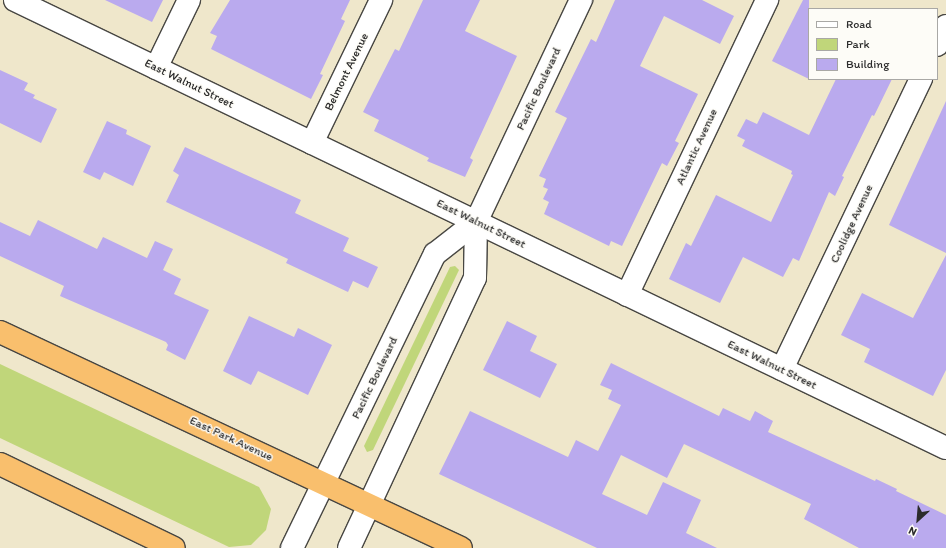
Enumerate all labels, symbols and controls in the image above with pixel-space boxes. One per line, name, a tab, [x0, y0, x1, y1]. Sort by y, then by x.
legend	[808, 8, 938, 80]
text: Road	[846, 17, 872, 31]
street label: Belmont Avenue	[322, 31, 372, 113]
text: Park	[846, 37, 870, 51]
street label: Pacific Boulevard	[513, 45, 565, 133]
street label: East Walnut Street	[142, 56, 236, 112]
text: Building	[846, 57, 889, 71]
street label: Atlantic Avenue	[673, 107, 721, 187]
street label: Coolidge Avenue	[828, 182, 876, 266]
street label: East Walnut Street	[434, 196, 528, 252]
street label: Pacific Boulevard	[349, 334, 401, 422]
street label: East Walnut Street	[725, 337, 819, 393]
street label: East Park Avenue	[188, 414, 274, 464]
north arrow	[898, 500, 938, 540]
text: N	[906, 524, 919, 539]

